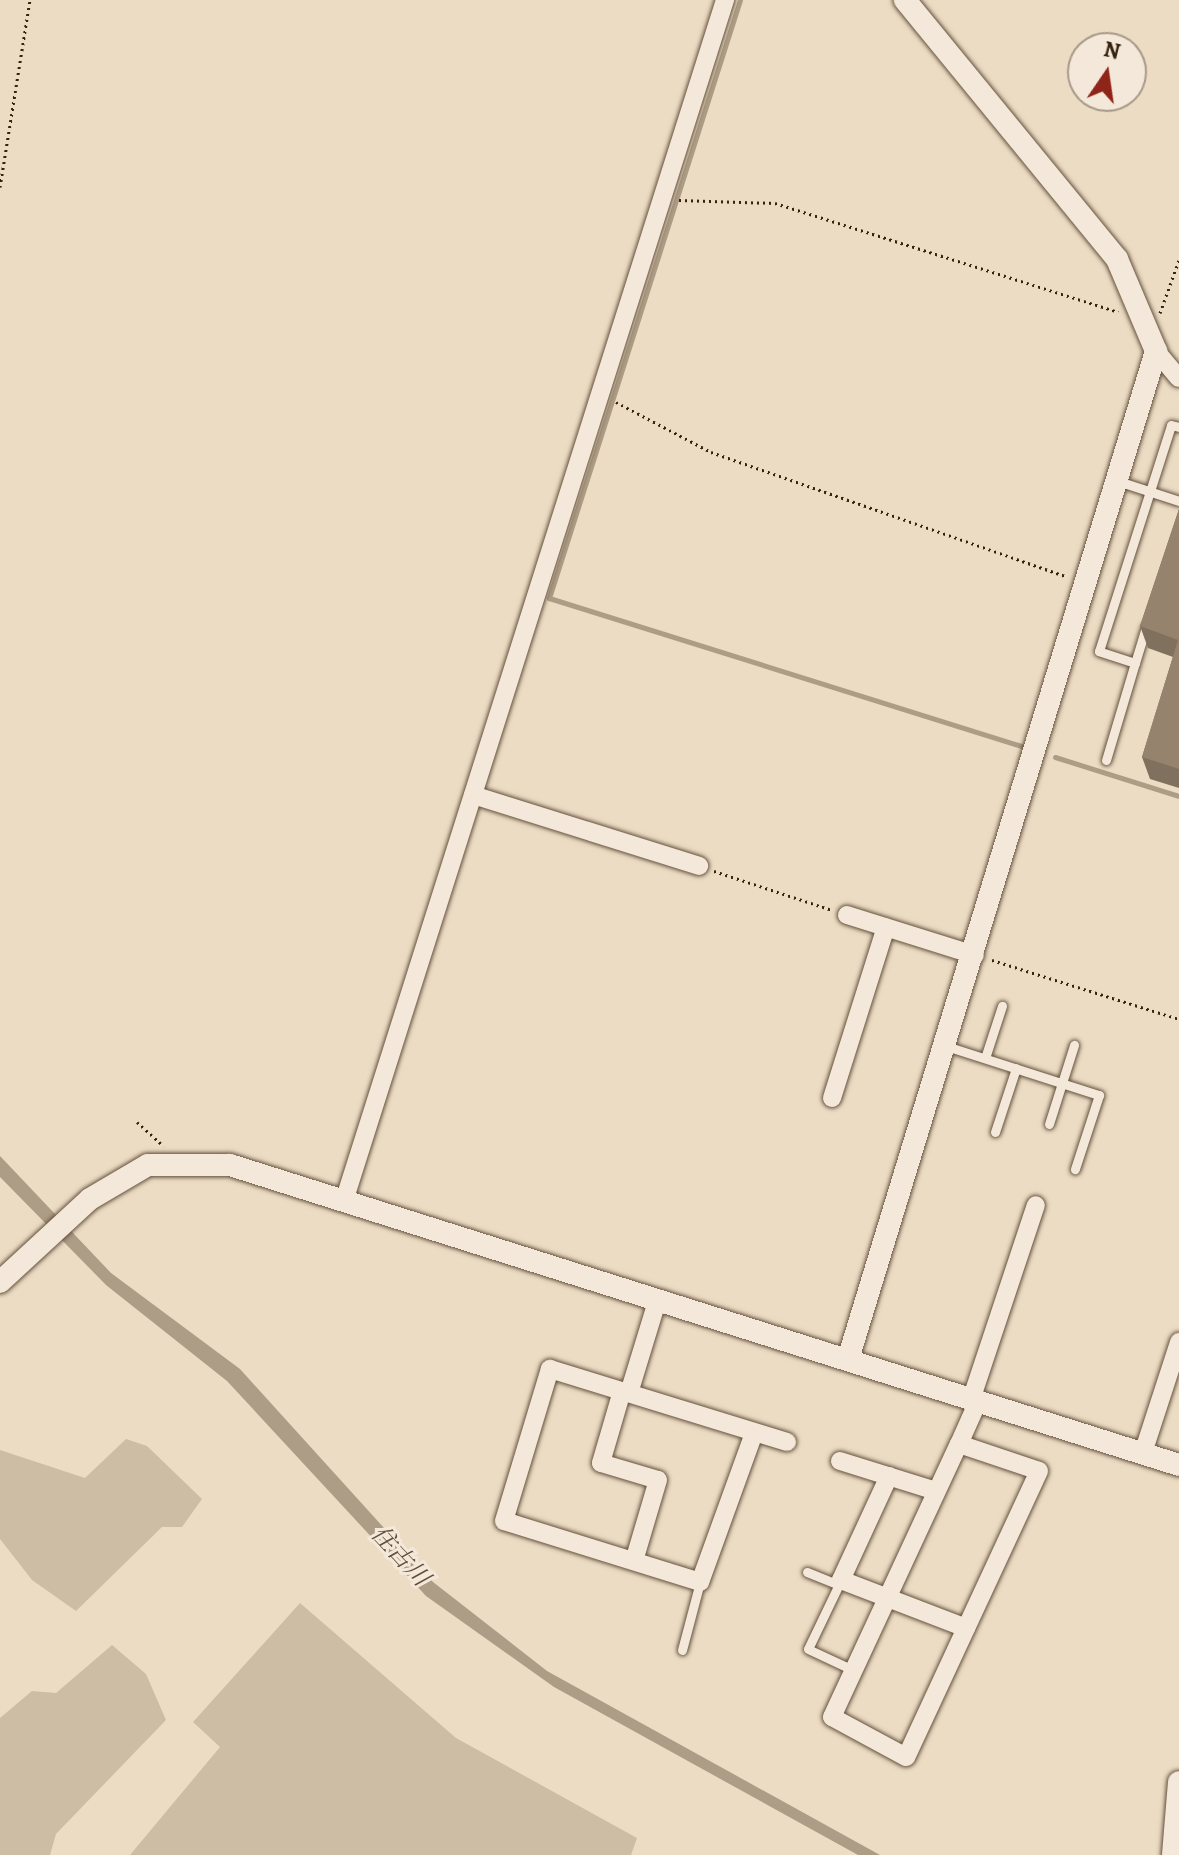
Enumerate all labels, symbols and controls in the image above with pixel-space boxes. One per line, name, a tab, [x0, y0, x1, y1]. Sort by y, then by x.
north arrow	[1067, 32, 1147, 112]
text: N	[1101, 34, 1123, 67]
water label: 住古川	[365, 1520, 435, 1592]

